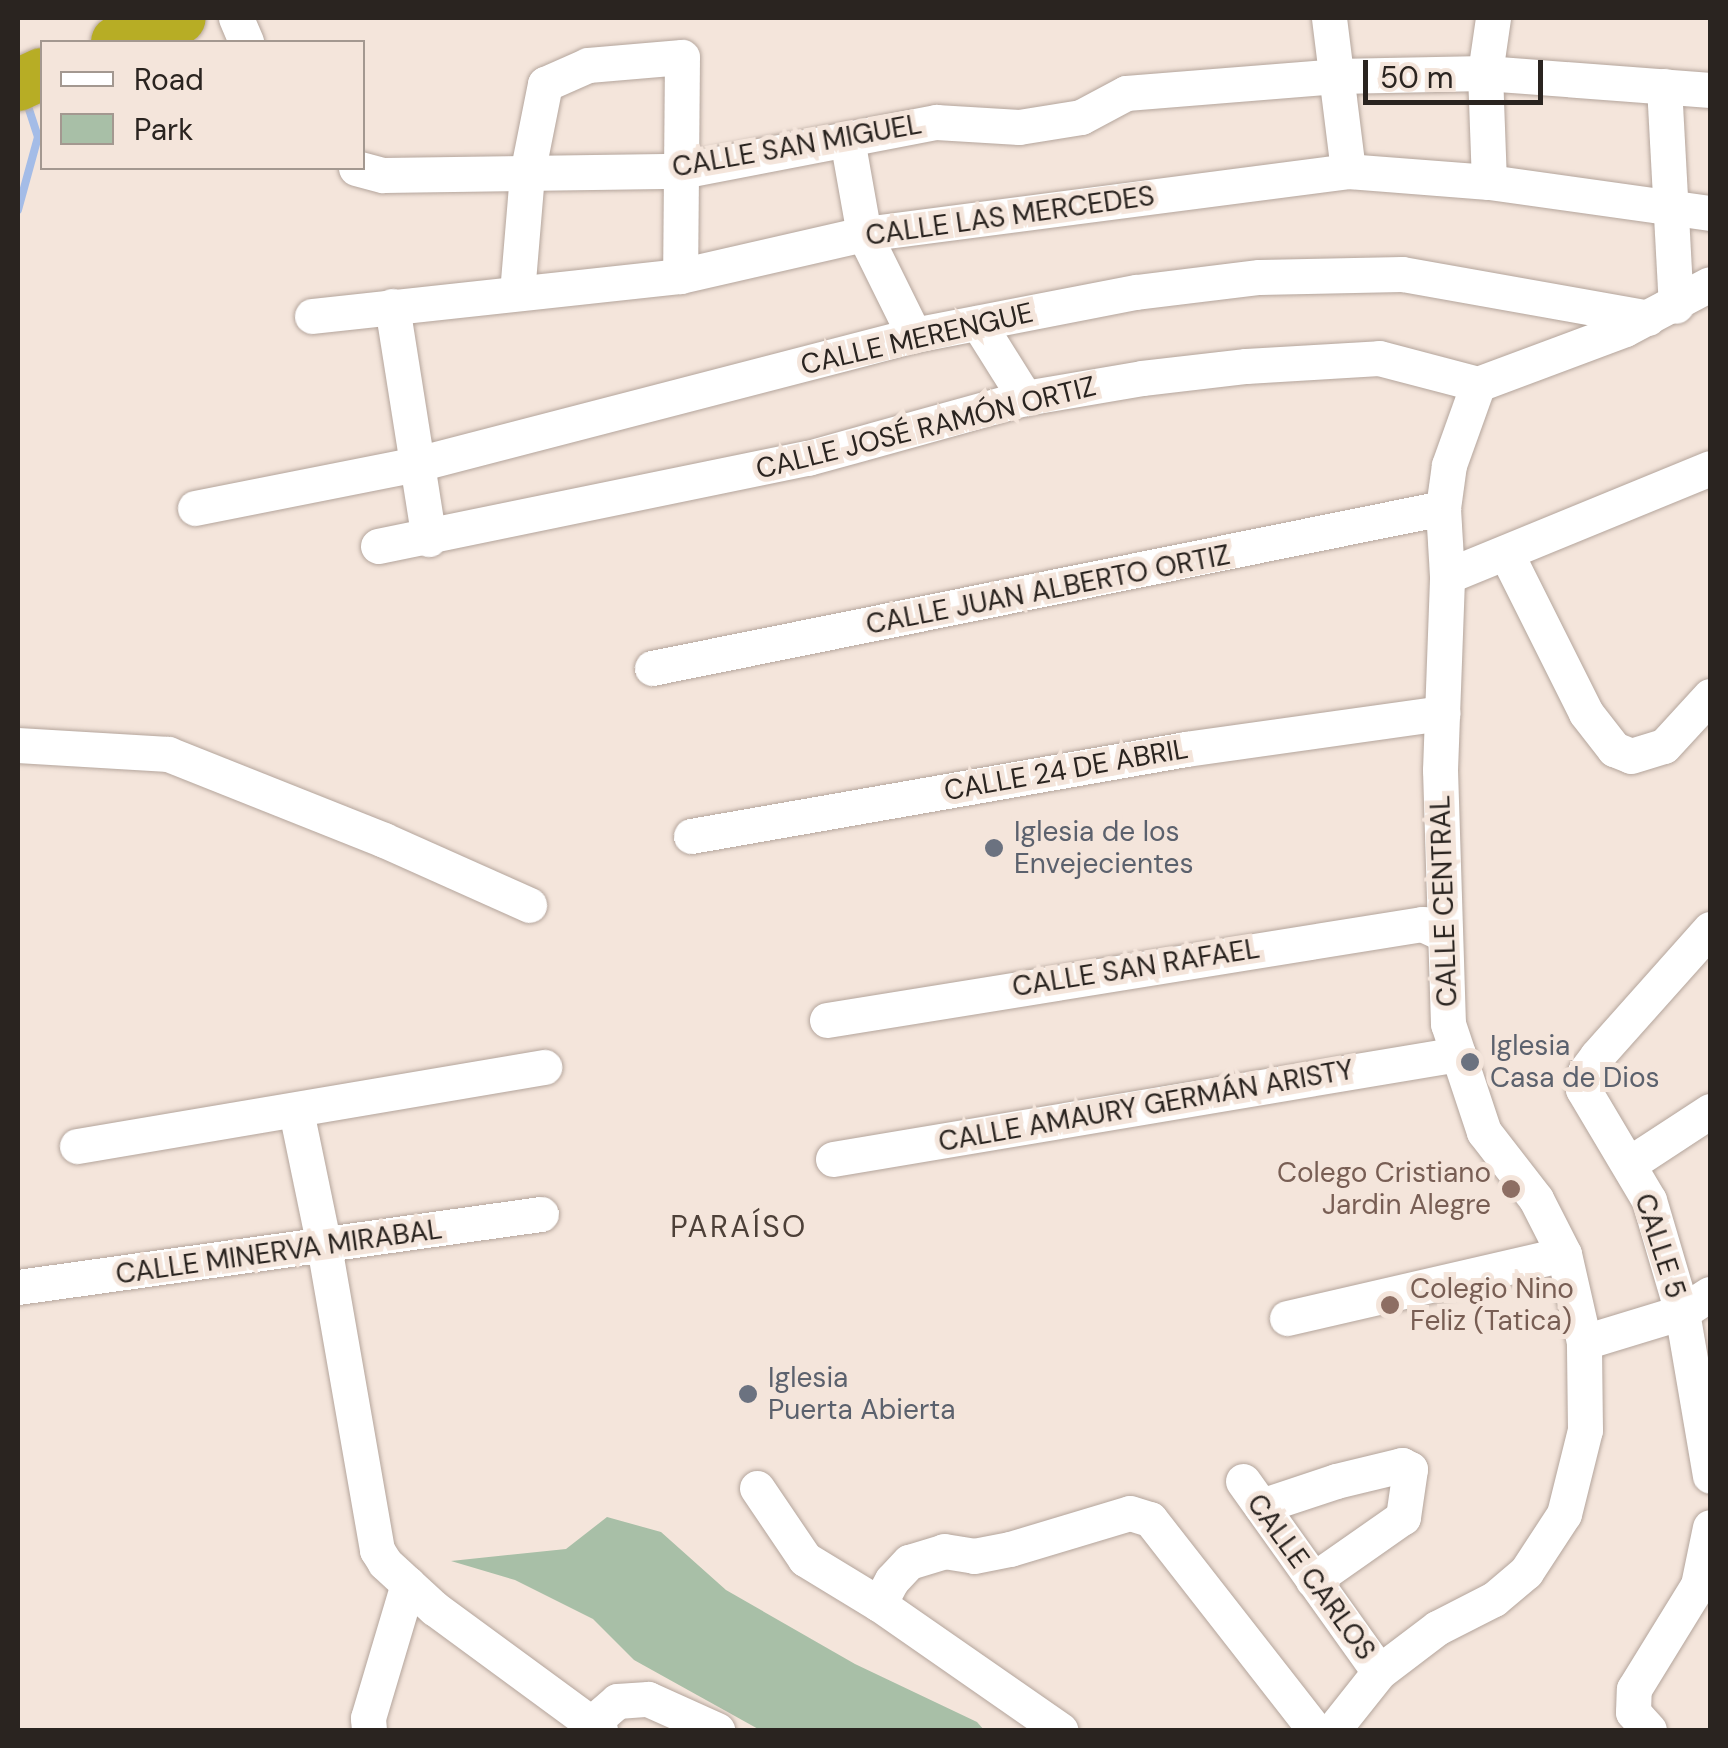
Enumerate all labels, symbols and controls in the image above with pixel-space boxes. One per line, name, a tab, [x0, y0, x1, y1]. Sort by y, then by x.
legend	[40, 40, 365, 170]
scale bar	[1368, 40, 1548, 102]
text: 50 m	[1380, 58, 1454, 97]
text: Road	[134, 60, 204, 99]
street label: CALLE SAN MIGUEL	[670, 108, 924, 184]
text: Park	[134, 110, 193, 149]
street label: CALLE LAS MERCEDES	[863, 179, 1157, 253]
street label: CALLE MERENGUE	[798, 296, 1036, 382]
street label: CALLE JOSÉ RAMÓN ORTIZ	[753, 369, 1099, 487]
street label: CALLE JUAN ALBERTO ORTIZ	[863, 538, 1233, 642]
street label: CALLE 24 DE ABRIL	[941, 732, 1191, 808]
street label: CALLE CENTRAL	[1424, 795, 1464, 1007]
place label: Iglesia de los Envejecientes	[1014, 815, 1194, 881]
marker: Iglesia de los Envejecientes	[983, 837, 1005, 859]
street label: CALLE SAN RAFAEL	[1010, 932, 1262, 1004]
place label: Iglesia Casa de Dios	[1490, 1029, 1660, 1095]
marker: Iglesia Casa de Dios	[1459, 1051, 1481, 1073]
street label: CALLE AMAURY GERMÁN ARISTY	[936, 1053, 1356, 1159]
place label: Colego Cristiano Jardin Alegre	[1277, 1156, 1491, 1222]
marker: Colego Cristiano Jardin Alegre	[1500, 1178, 1522, 1200]
street label: CALLE 5	[1627, 1189, 1693, 1303]
district label: PARAÍSO	[670, 1209, 808, 1245]
street label: CALLE MINERVA MIRABAL	[114, 1212, 444, 1292]
place label: Colegio Nino Feliz (Tatica)	[1410, 1272, 1574, 1338]
marker: Colegio Nino Feliz (Tatica)	[1379, 1294, 1401, 1316]
place label: Iglesia Puerta Abierta	[768, 1361, 956, 1427]
marker: Iglesia Puerta Abierta	[737, 1383, 759, 1405]
street label: CALLE CARLOS	[1240, 1488, 1382, 1666]

